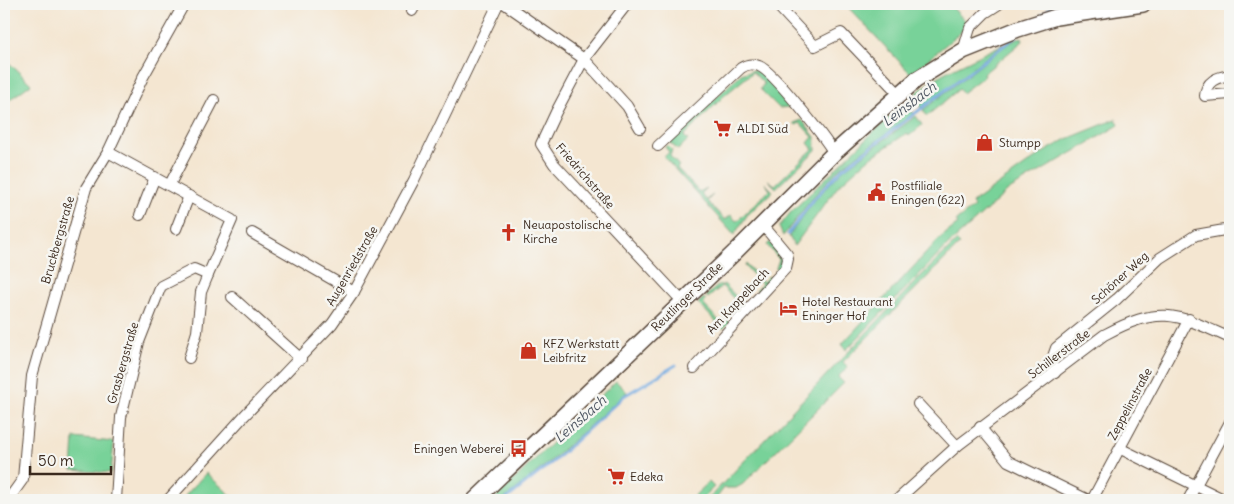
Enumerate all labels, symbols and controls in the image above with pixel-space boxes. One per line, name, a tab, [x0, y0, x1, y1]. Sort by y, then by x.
water label: Leinsbach	[878, 77, 940, 130]
supermarket icon: ALDI Süd	[713, 119, 733, 139]
place label: ALDI Süd	[737, 121, 788, 136]
shop icon: Stumpp	[975, 133, 995, 153]
place label: Stumpp	[999, 135, 1041, 150]
street label: Friedrichstraße	[553, 140, 618, 212]
place label: Postfiliale Eningen (622)	[891, 178, 965, 207]
public building icon: Postfiliale Eningen (622)	[867, 183, 887, 203]
street label: Bruckbergstraße	[38, 194, 77, 285]
place label: Neuapostolische Kirche	[523, 217, 612, 246]
church icon: Neuapostolische Kirche	[499, 222, 519, 242]
street label: Augenriedstraße	[323, 223, 381, 308]
street label: Schöner Weg	[1088, 248, 1151, 307]
street label: Reutlinger Straße	[648, 259, 725, 334]
street label: Am Kappelbach	[703, 265, 772, 337]
place label: Hotel Restaurant Eninger Hof	[802, 294, 893, 323]
hotel icon: Hotel Restaurant Eninger Hof	[778, 299, 798, 319]
street label: Grasbergstraße	[104, 320, 141, 406]
street label: Schillerstraße	[1025, 326, 1092, 382]
place label: KFZ Werkstatt Leibfritz	[543, 336, 619, 365]
shop icon: KFZ Werkstatt Leibfritz	[519, 341, 539, 361]
street label: Zeppelinstraße	[1104, 365, 1155, 442]
water label: Leinsbach	[550, 391, 610, 447]
bus stop icon: Eningen Weberei	[508, 439, 528, 459]
place label: Eningen Weberei	[414, 441, 504, 456]
scale bar	[30, 444, 111, 476]
text: 50 m	[38, 451, 73, 470]
supermarket icon: Edeka	[606, 467, 626, 487]
place label: Edeka	[630, 469, 663, 484]

